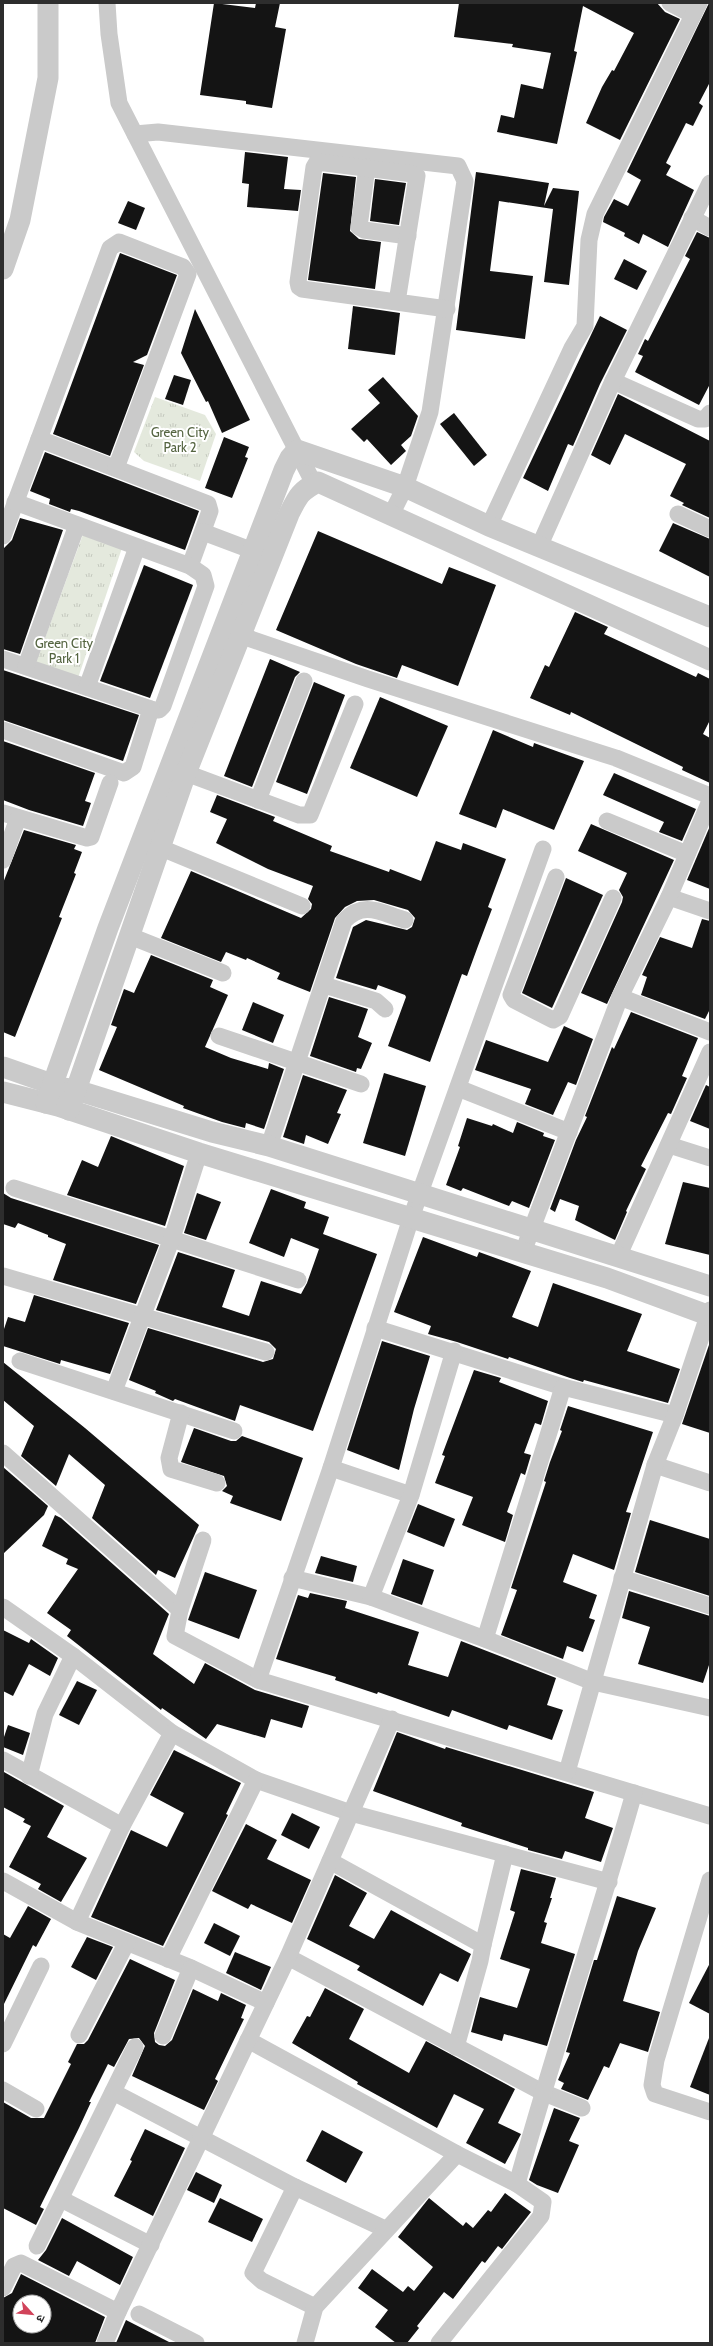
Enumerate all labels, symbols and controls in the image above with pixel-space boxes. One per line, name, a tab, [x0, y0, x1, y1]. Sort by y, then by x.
park label: Green City Park 2	[151, 424, 210, 455]
park label: Green City Park 1	[35, 635, 94, 666]
north arrow	[12, 2294, 52, 2334]
text: उ	[33, 2312, 49, 2325]

